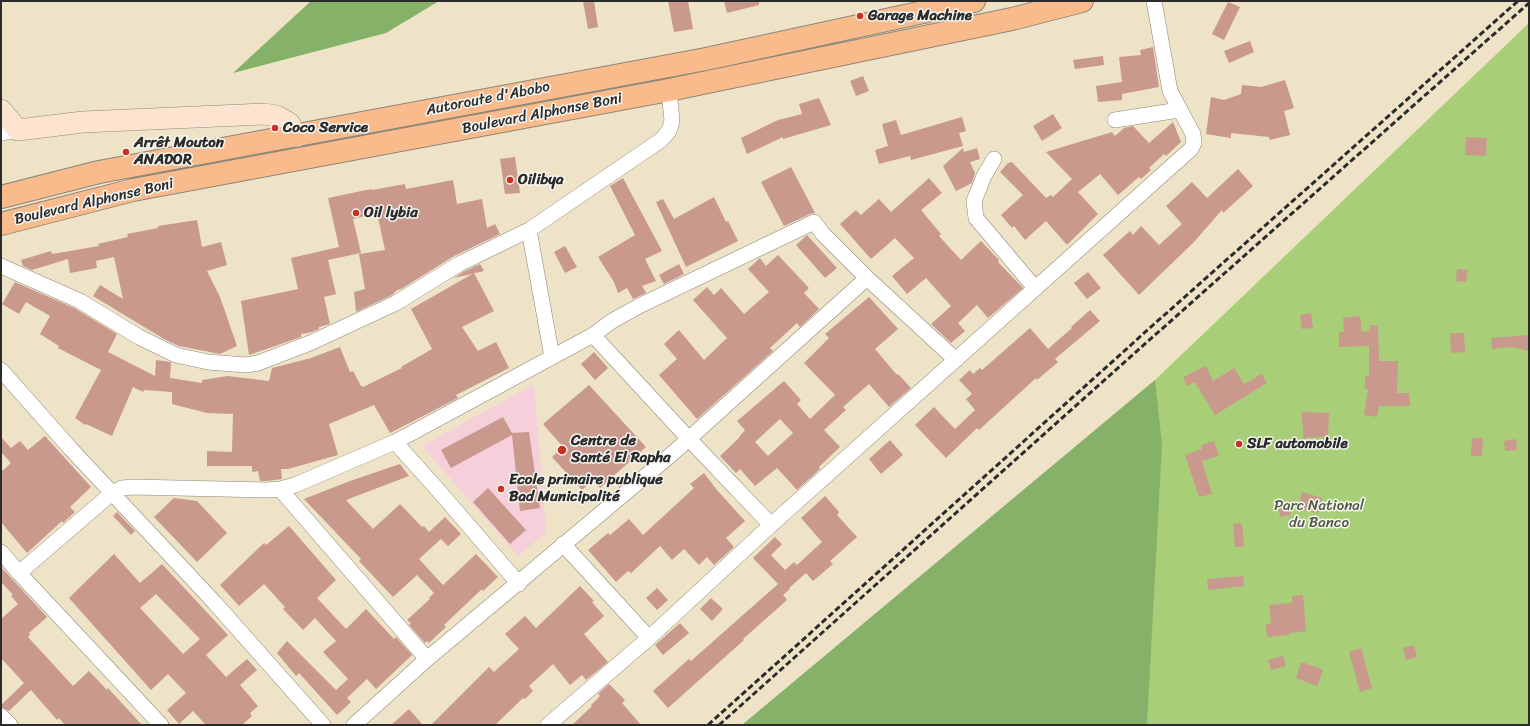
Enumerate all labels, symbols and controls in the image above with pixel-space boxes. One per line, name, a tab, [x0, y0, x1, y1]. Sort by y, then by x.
place label: Garage Machine	[868, 7, 972, 25]
marker: Garage Machine	[855, 11, 865, 21]
street label: Autoroute d'Abobo	[424, 78, 552, 120]
street label: Boulevard Alphonse Boni	[461, 90, 623, 138]
place label: Coco Service	[283, 119, 368, 137]
marker: Coco Service	[270, 123, 280, 133]
place label: Arrêt Mouton ANADOR	[134, 134, 224, 169]
marker: Arrêt Mouton ANADOR	[121, 147, 131, 157]
place label: Oilibya	[518, 171, 563, 189]
street label: Boulevard Alphonse Boni	[13, 175, 175, 229]
marker: Oilibya	[505, 175, 515, 185]
place label: Oil lybia	[364, 204, 418, 222]
marker: Oil lybia	[351, 208, 361, 218]
place label: Centre de Santé El Rapha	[571, 432, 671, 467]
place label: SLF automobile	[1247, 435, 1348, 453]
marker: SLF automobile	[1234, 439, 1244, 449]
marker: Centre de Santé El Rapha	[556, 444, 568, 456]
place label: Ecole primaire publique Bad Municipalité	[509, 471, 663, 506]
marker: Ecole primaire publique Bad Municipalité	[496, 484, 506, 494]
park label: Parc National du Banco	[1274, 497, 1364, 532]

